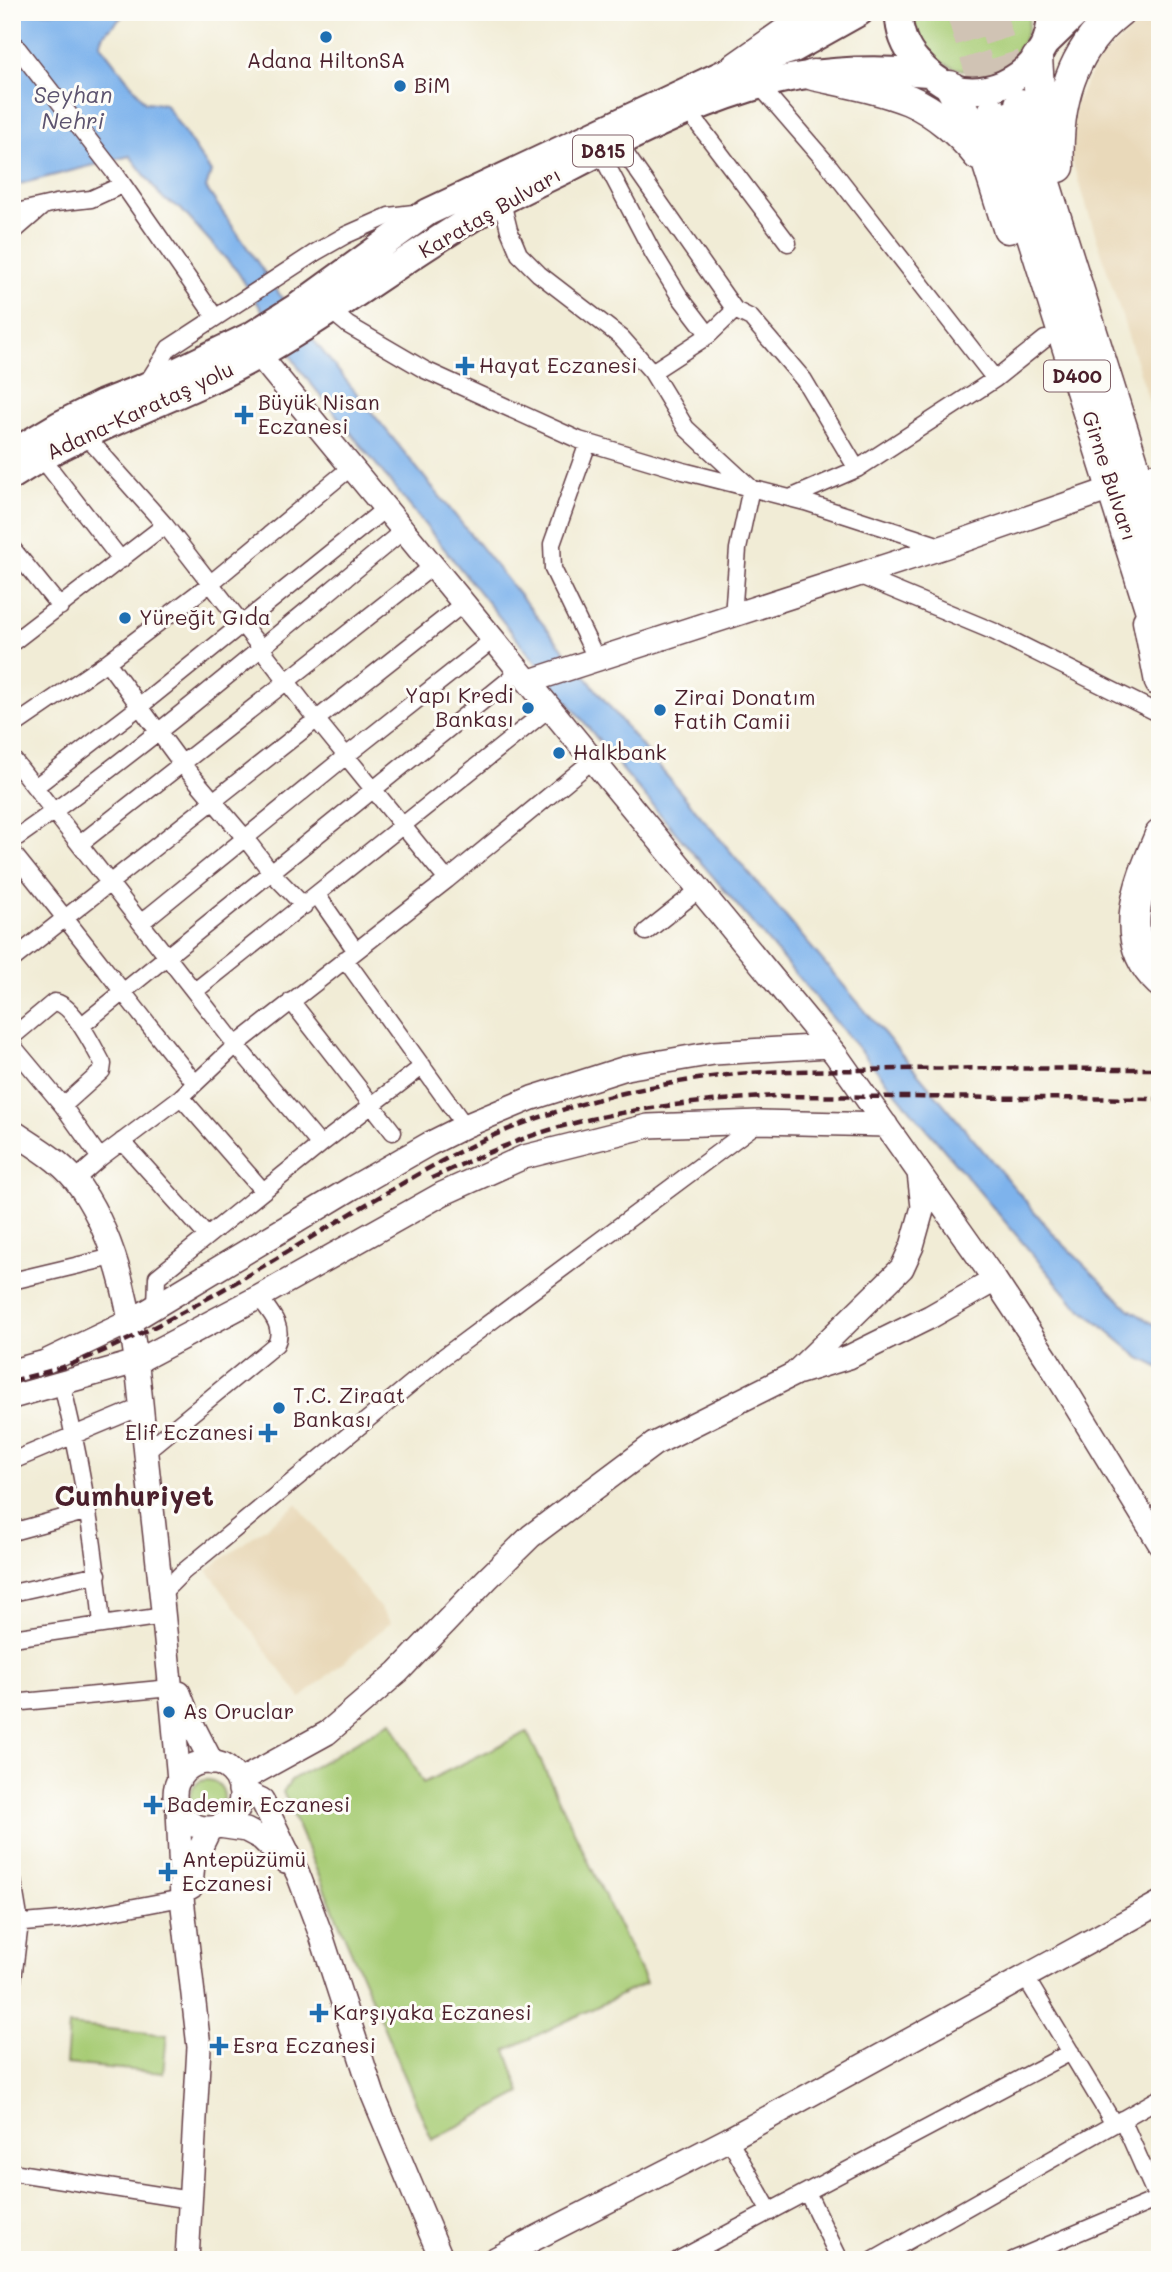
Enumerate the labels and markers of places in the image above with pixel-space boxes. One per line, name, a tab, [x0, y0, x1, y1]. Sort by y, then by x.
marker: Adana HiltonSA	[318, 29, 334, 45]
place label: Adana HiltonSA	[247, 46, 405, 73]
place label: BiM	[414, 71, 450, 98]
marker: BiM	[392, 78, 408, 94]
place label: Hayat Eczanesi	[479, 351, 637, 378]
marker: Hayat Eczanesi	[457, 358, 473, 374]
place label: Büyük Nisan Eczanesi	[258, 388, 380, 439]
marker: Büyük Nisan Eczanesi	[236, 407, 252, 423]
place label: Yüreğit Gıda	[139, 603, 271, 630]
marker: Yüreğit Gıda	[117, 610, 133, 626]
place label: Yapı Kredi Bankası	[405, 681, 514, 732]
place label: Zirai Donatım Fatih Camii	[674, 683, 816, 734]
marker: Yapı Kredi Bankası	[520, 700, 536, 716]
marker: Zirai Donatım Fatih Camii	[652, 702, 668, 718]
place label: Halkbank	[573, 738, 667, 765]
marker: Halkbank	[551, 745, 567, 761]
place label: T.C. Ziraat Bankası	[293, 1381, 405, 1432]
marker: T.C. Ziraat Bankası	[271, 1400, 287, 1416]
place label: Elif Eczanesi	[125, 1418, 254, 1445]
marker: Elif Eczanesi	[260, 1425, 276, 1441]
place label: As Oruclar	[183, 1697, 294, 1724]
marker: As Oruclar	[161, 1704, 177, 1720]
place label: Bademir Eczanesi	[167, 1790, 350, 1817]
marker: Bademir Eczanesi	[145, 1797, 161, 1813]
place label: Antepüzümü Eczanesi	[182, 1845, 306, 1896]
marker: Antepüzümü Eczanesi	[160, 1864, 176, 1880]
place label: Karşıyaka Eczanesi	[333, 1998, 532, 2025]
marker: Karşıyaka Eczanesi	[311, 2005, 327, 2021]
place label: Esra Eczanesi	[233, 2031, 376, 2058]
marker: Esra Eczanesi	[211, 2038, 227, 2054]

